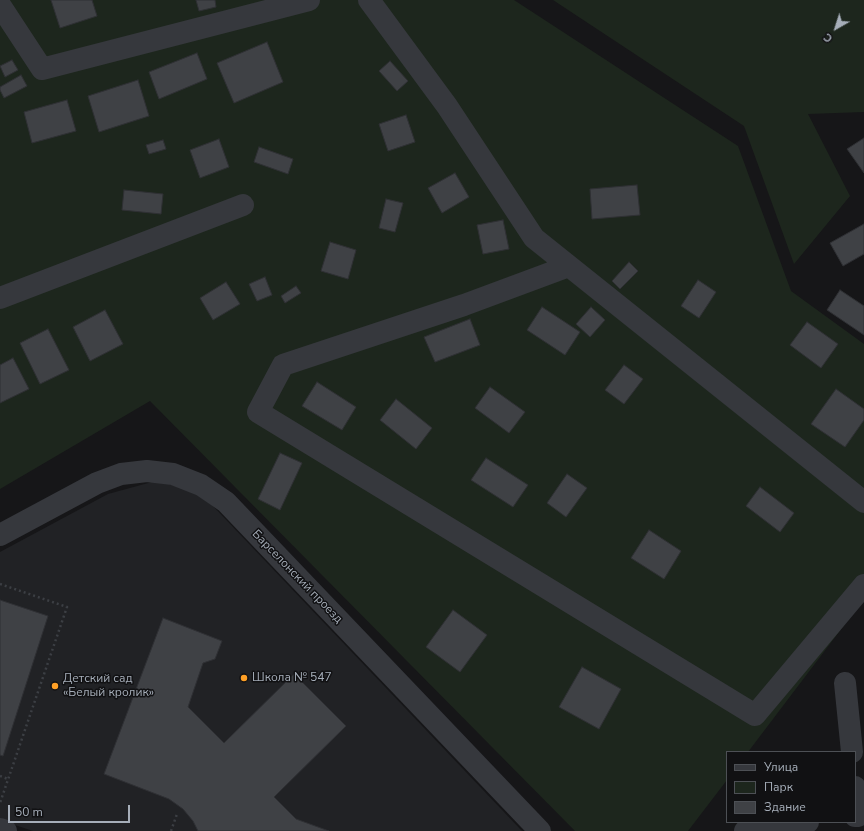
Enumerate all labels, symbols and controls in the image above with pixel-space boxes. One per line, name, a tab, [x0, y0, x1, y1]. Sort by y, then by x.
north arrow	[816, 8, 856, 48]
text: С	[821, 30, 836, 46]
street label: Барселонский проезд	[249, 527, 345, 627]
place label: Школа № 547	[252, 671, 332, 685]
place label: Детский сад «Белый кролик»	[63, 672, 154, 700]
marker: Школа № 547	[239, 673, 249, 683]
marker: Детский сад «Белый кролик»	[50, 681, 60, 691]
legend	[726, 751, 856, 823]
text: Улица	[764, 759, 798, 775]
text: Парк	[764, 779, 793, 795]
scale bar	[10, 797, 132, 823]
text: Здание	[764, 799, 806, 815]
text: 50 m	[15, 804, 43, 820]

